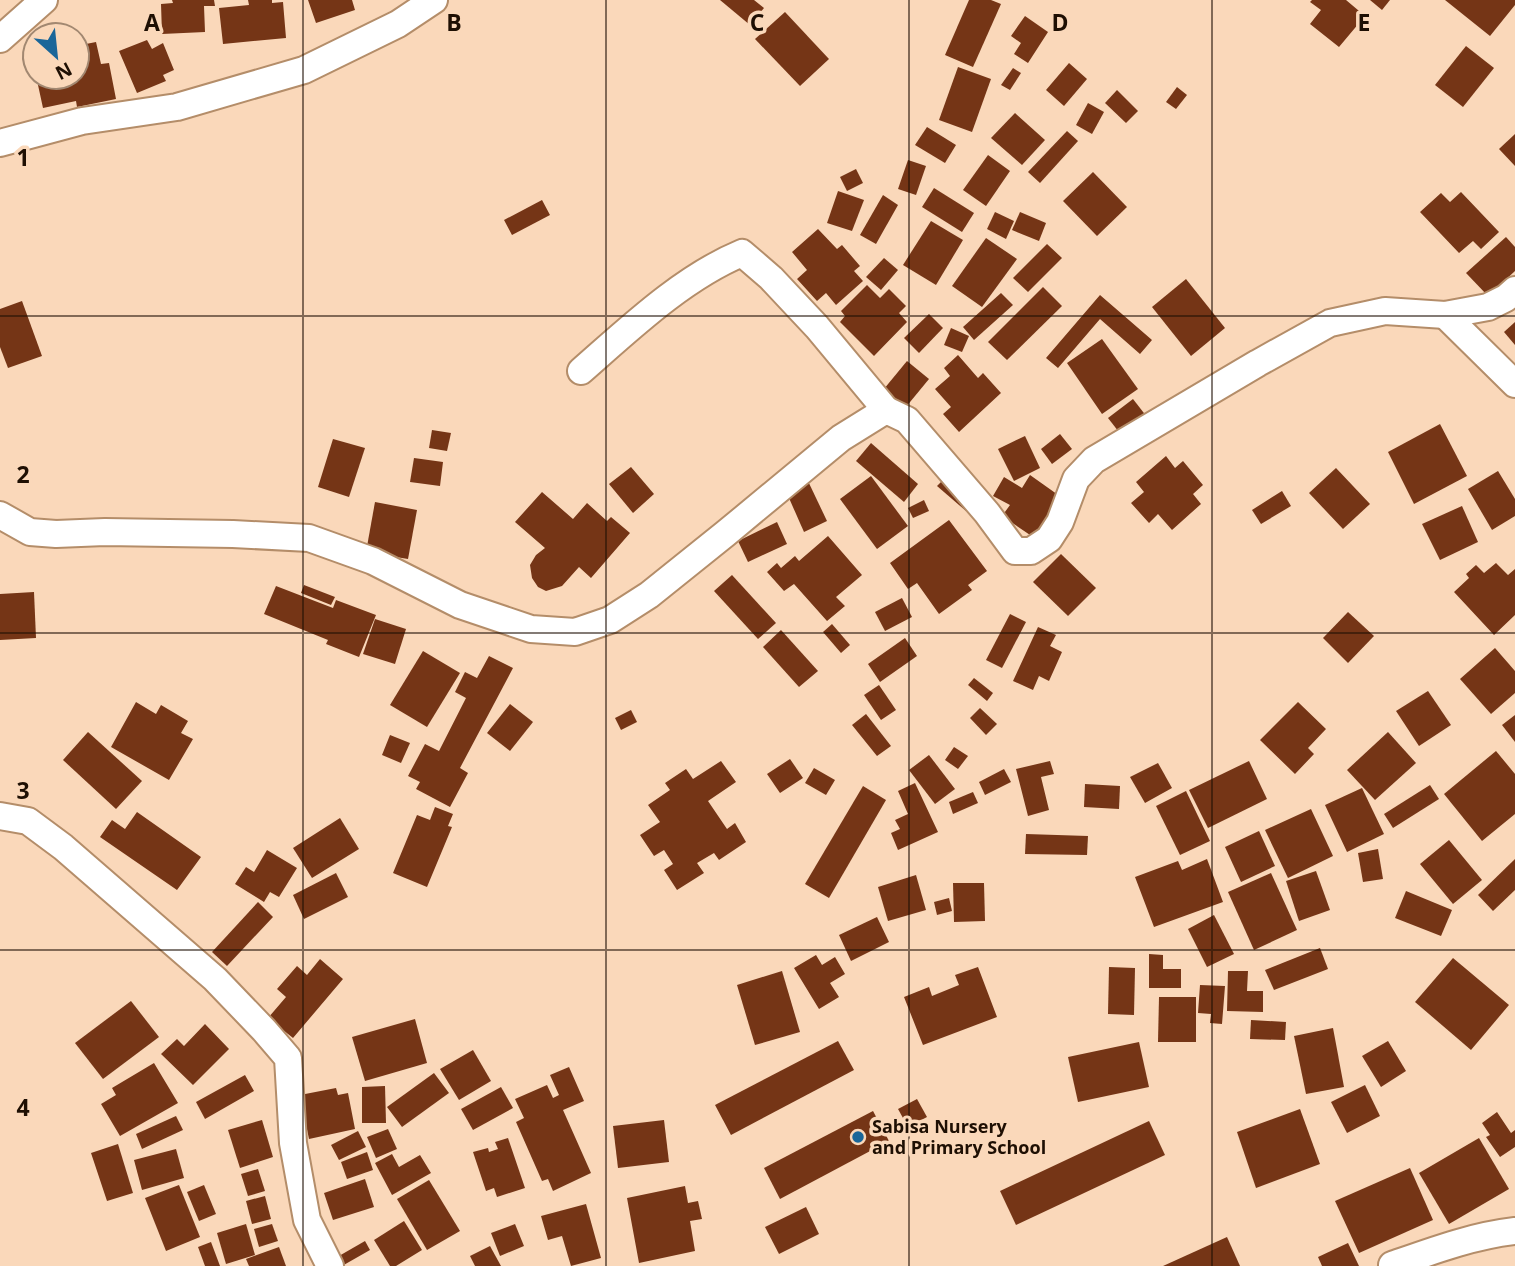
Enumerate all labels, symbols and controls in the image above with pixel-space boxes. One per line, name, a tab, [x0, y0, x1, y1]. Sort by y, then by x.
text: A	[144, 6, 160, 38]
text: B	[446, 6, 462, 38]
text: C	[750, 6, 764, 38]
text: D	[1051, 6, 1069, 38]
text: E	[1358, 6, 1370, 38]
north arrow	[21, 21, 91, 91]
text: N	[51, 56, 77, 86]
text: 1	[16, 141, 30, 173]
text: 2	[16, 458, 30, 490]
text: 3	[16, 774, 30, 806]
text: 4	[16, 1091, 30, 1123]
place label: Sabisa Nursery and Primary School	[872, 1114, 1046, 1159]
marker: Sabisa Nursery and Primary School	[850, 1129, 866, 1145]

